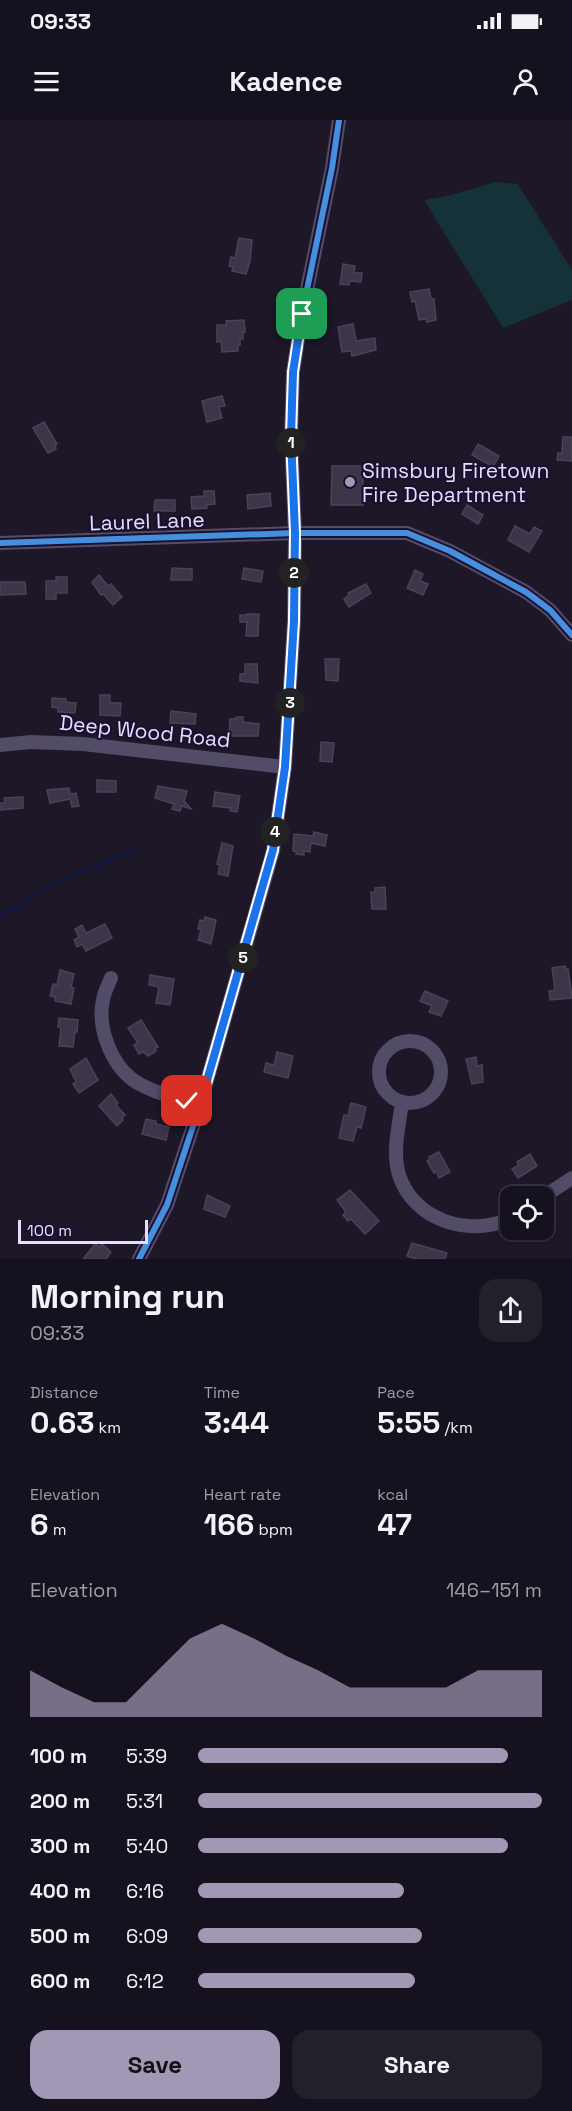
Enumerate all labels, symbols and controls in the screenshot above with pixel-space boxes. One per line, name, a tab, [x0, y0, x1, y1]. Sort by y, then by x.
text: 09:33	[30, 7, 91, 35]
text: Kadence	[229, 64, 343, 99]
icon: menu	[30, 65, 63, 98]
icon: person	[509, 65, 542, 98]
pin	[276, 288, 327, 339]
icon: arrive	[285, 297, 318, 330]
pin: 1	[276, 428, 306, 458]
text: 1	[287, 432, 295, 453]
place label: Simsbury Firetown Fire Department	[362, 457, 549, 508]
marker: Simsbury Firetown Fire Department	[343, 475, 357, 489]
street label: Laurel Lane	[89, 505, 205, 537]
pin: 2	[279, 558, 309, 588]
text: 2	[289, 562, 299, 583]
pin: 3	[275, 688, 305, 718]
text: 3	[285, 692, 295, 713]
street label: Deep Wood Road	[58, 709, 232, 753]
pin: 4	[260, 817, 290, 847]
text: 4	[270, 821, 280, 842]
pin: 5	[228, 943, 258, 973]
text: 5	[238, 947, 248, 968]
pin	[161, 1075, 212, 1126]
icon: check	[170, 1084, 203, 1117]
map controls	[500, 1186, 554, 1240]
button: locate	[500, 1186, 554, 1240]
scale bar	[18, 1217, 148, 1244]
text: 100 m	[27, 1220, 72, 1241]
text: Morning run	[30, 1276, 225, 1318]
button: share	[479, 1279, 542, 1342]
text: 09:33	[30, 1320, 84, 1346]
text: Distance	[30, 1382, 98, 1403]
text: Time	[204, 1382, 240, 1403]
text: Pace	[377, 1382, 415, 1403]
text: 0.63	[30, 1403, 95, 1442]
text: 3:44	[204, 1403, 269, 1442]
text: 5:55	[377, 1403, 440, 1442]
text: km	[95, 1417, 121, 1438]
text: /km	[440, 1417, 473, 1438]
text: Elevation	[30, 1484, 100, 1505]
text: Heart rate	[204, 1484, 281, 1505]
text: kcal	[377, 1484, 408, 1505]
text: 6	[30, 1505, 49, 1544]
text: 166	[204, 1505, 254, 1544]
text: 47	[377, 1505, 412, 1544]
text: m	[49, 1519, 66, 1540]
text: bpm	[254, 1519, 293, 1540]
text: Elevation	[30, 1577, 118, 1603]
text: 146–151 m	[446, 1577, 542, 1603]
text: 100 m	[30, 1743, 87, 1769]
text: 5:39	[126, 1743, 167, 1769]
text: 200 m	[30, 1788, 90, 1814]
text: 5:31	[126, 1788, 163, 1814]
text: 300 m	[30, 1833, 90, 1859]
text: 5:40	[126, 1833, 168, 1859]
text: 400 m	[30, 1878, 91, 1904]
text: 6:16	[126, 1878, 164, 1904]
text: 500 m	[30, 1923, 90, 1949]
text: 6:09	[126, 1923, 168, 1949]
text: 600 m	[30, 1968, 90, 1994]
text: 6:12	[126, 1968, 164, 1994]
button: Save	[30, 2030, 280, 2099]
button: Share	[292, 2030, 542, 2099]

